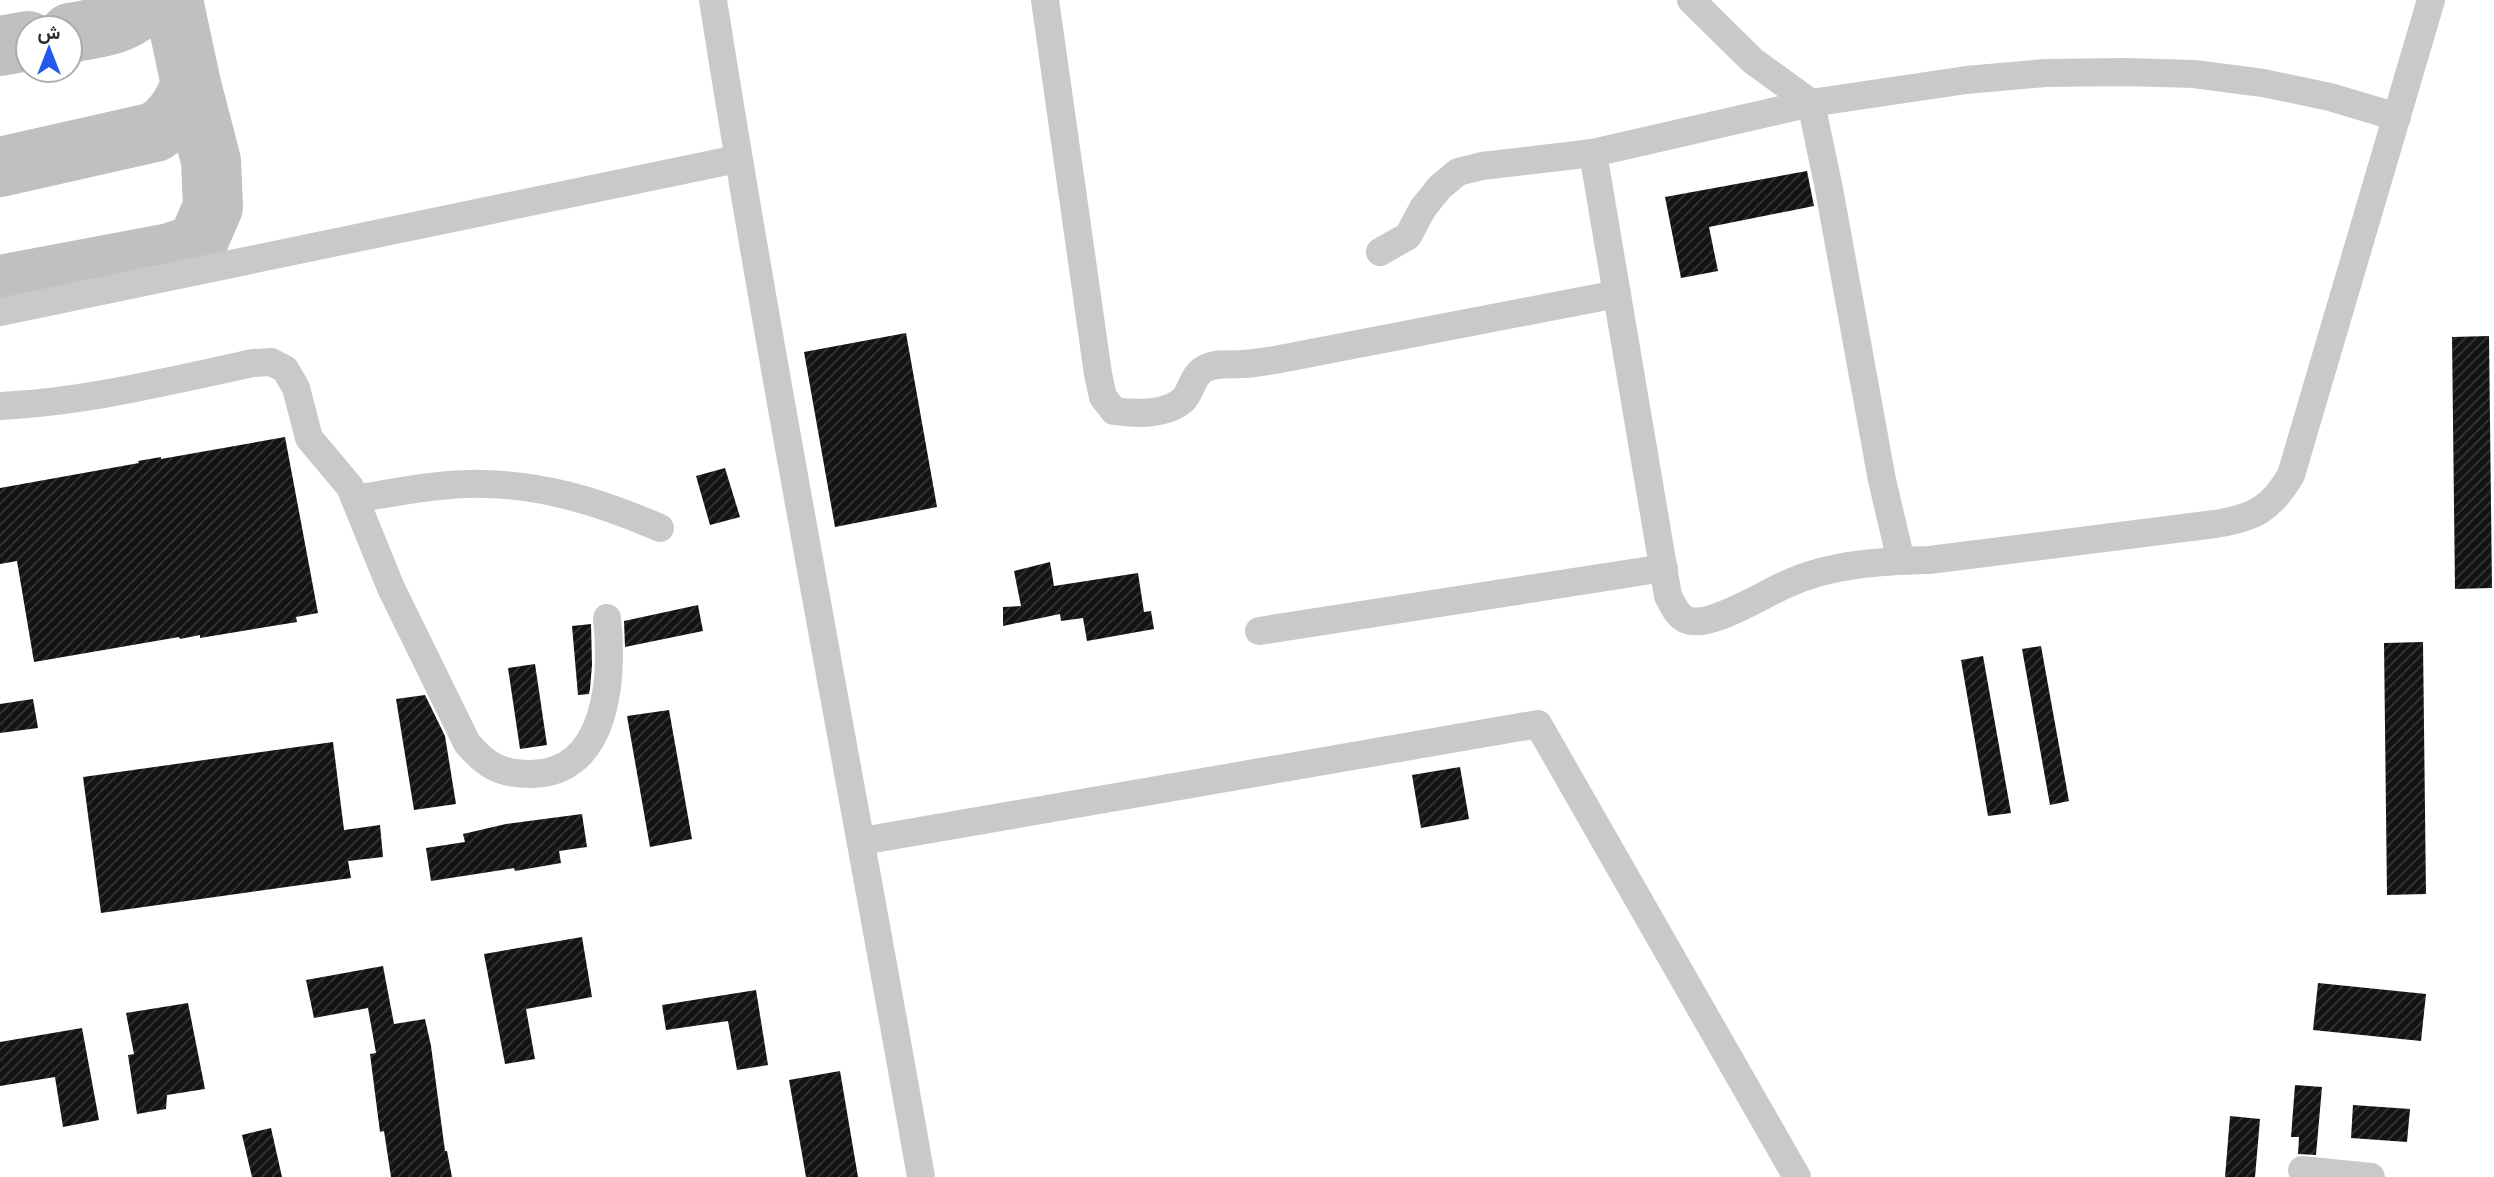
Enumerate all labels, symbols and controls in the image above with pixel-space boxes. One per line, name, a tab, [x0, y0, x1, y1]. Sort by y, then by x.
north arrow	[14, 14, 84, 84]
text: ش	[38, 19, 61, 46]

